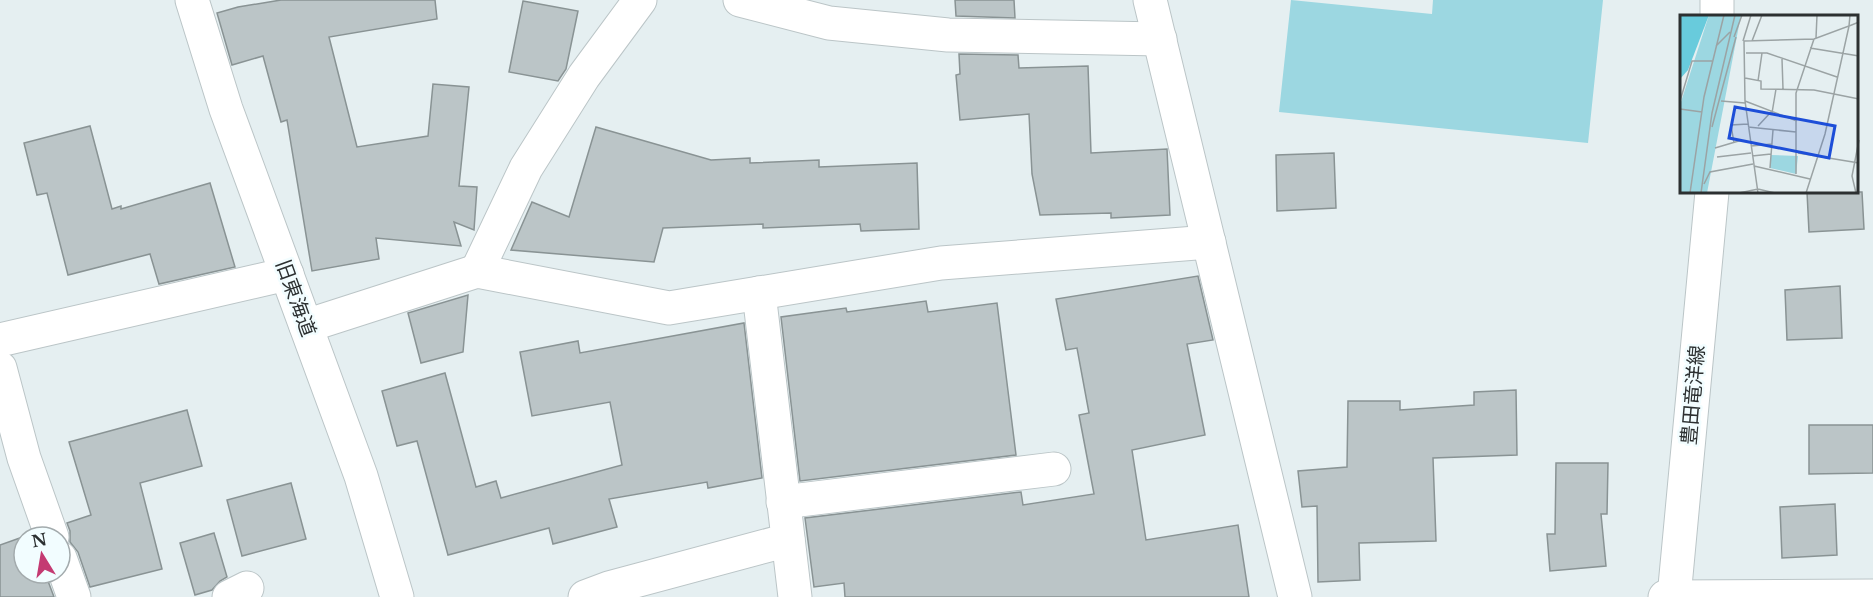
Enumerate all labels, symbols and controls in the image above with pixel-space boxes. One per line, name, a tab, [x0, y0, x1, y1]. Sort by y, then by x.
inset map	[1680, 15, 1858, 194]
street label: 旧東海道	[271, 256, 321, 340]
street label: 豊田竜洋線	[1677, 344, 1709, 446]
north arrow	[12, 525, 72, 585]
text: N	[30, 529, 48, 552]

